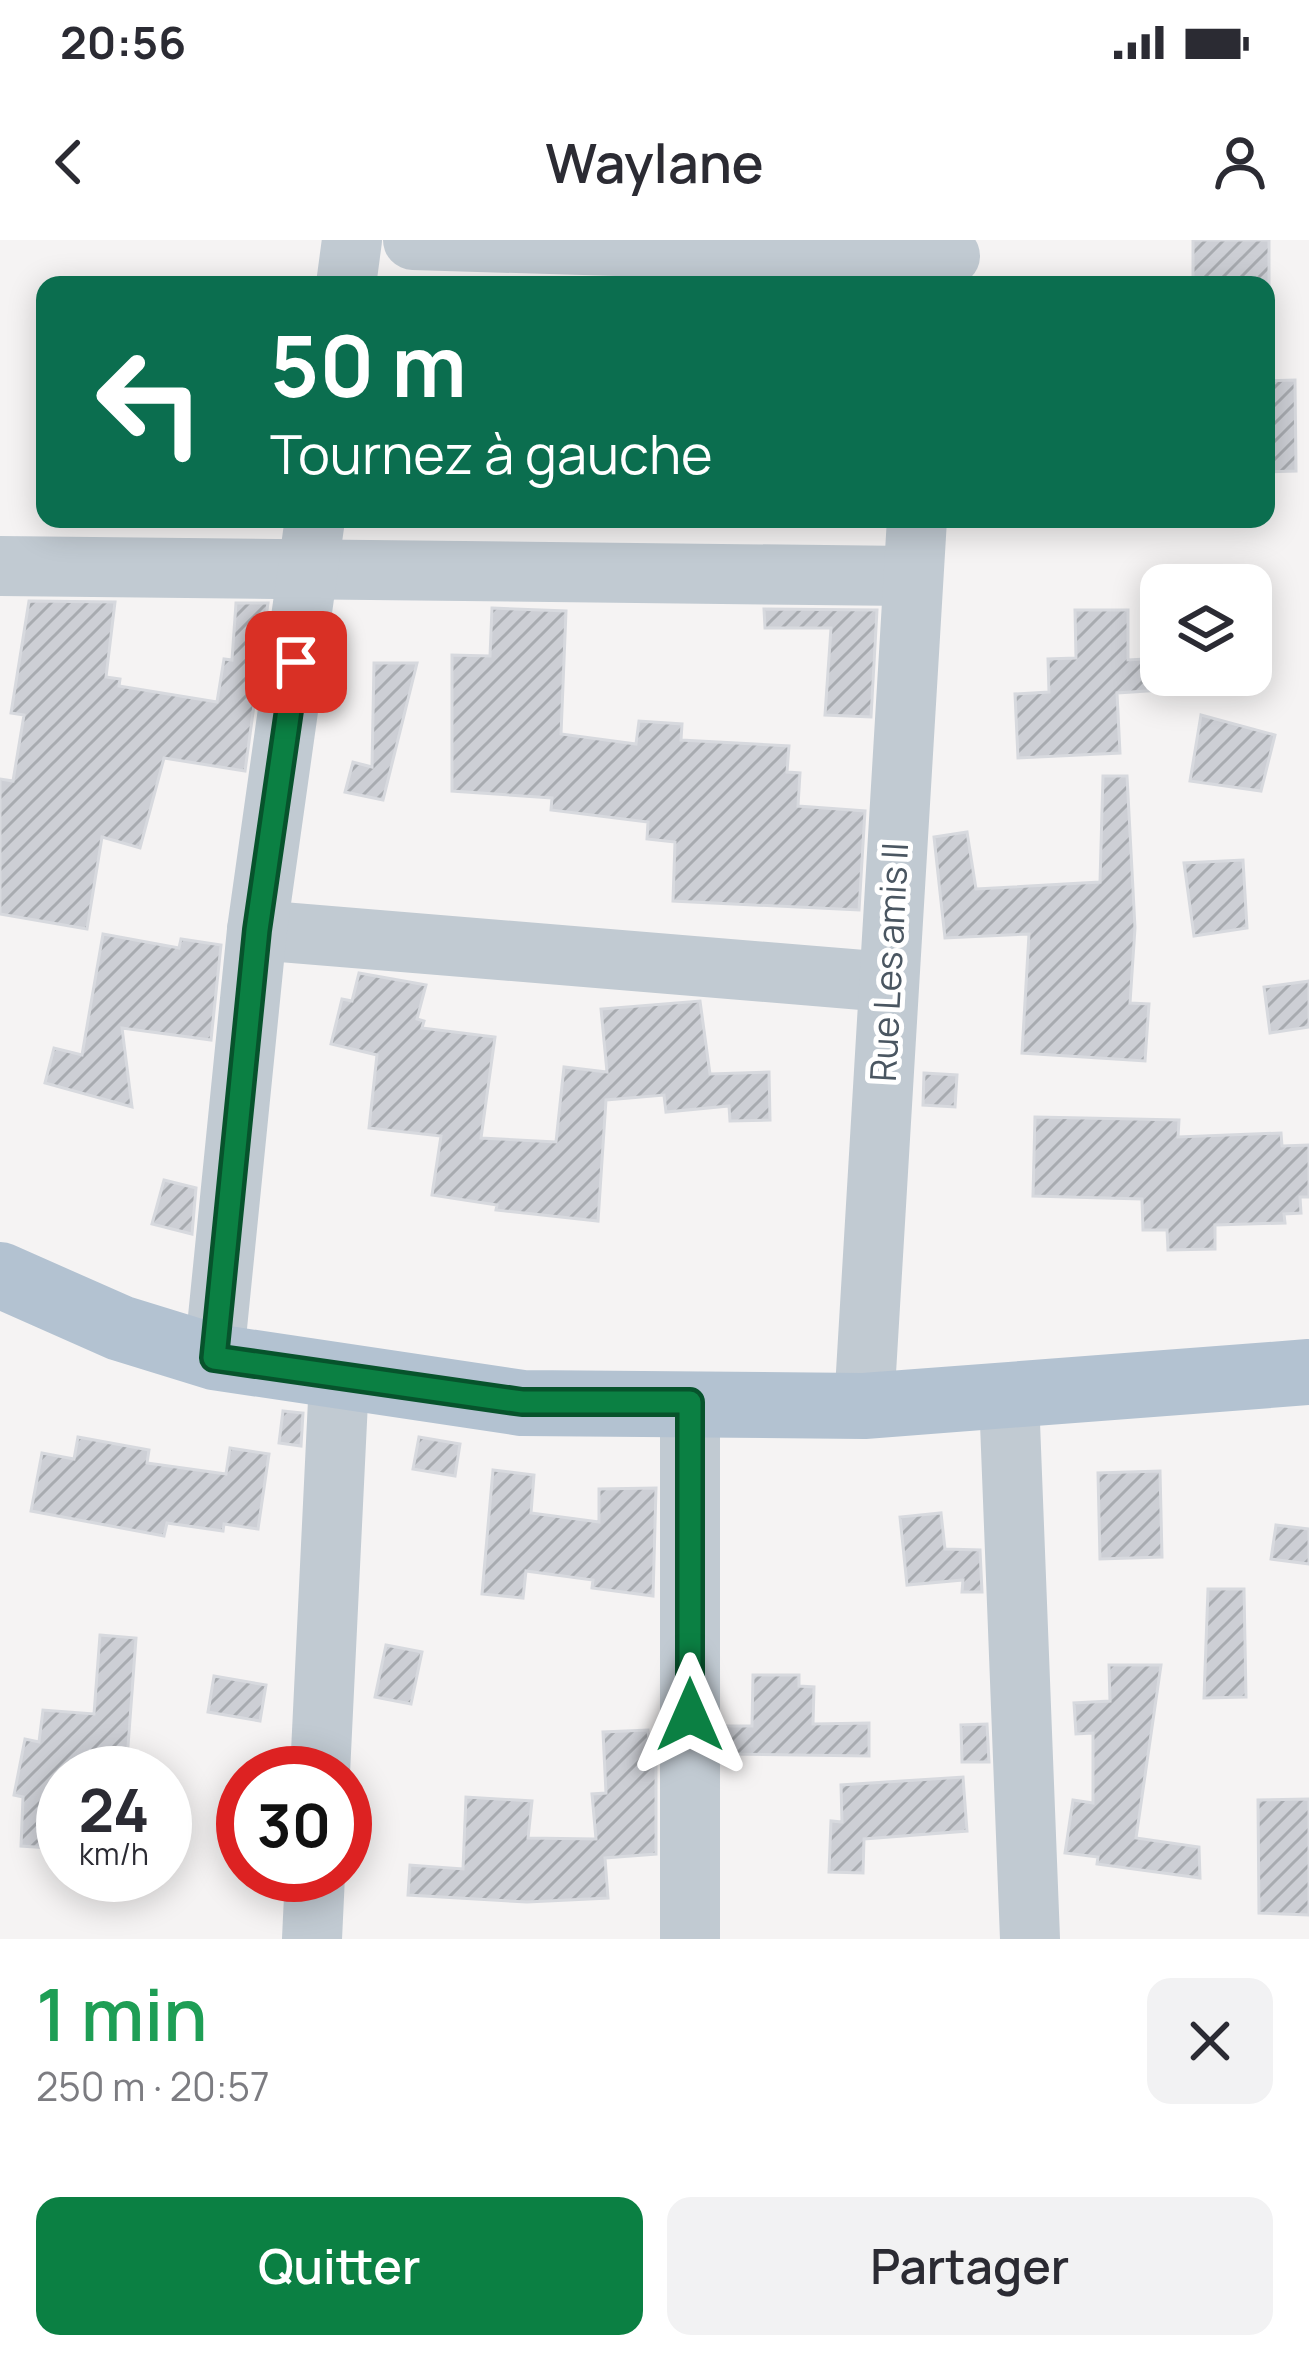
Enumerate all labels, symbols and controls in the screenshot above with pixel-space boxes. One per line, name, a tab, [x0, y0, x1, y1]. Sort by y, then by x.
text: 20:56	[60, 11, 186, 73]
text: Waylane	[545, 125, 764, 199]
icon: back	[36, 129, 102, 195]
icon: person	[1207, 129, 1273, 195]
text: 50 m	[270, 307, 467, 422]
icon: left	[72, 324, 228, 480]
text: Tournez à gauche	[270, 416, 713, 490]
map controls	[1140, 564, 1272, 696]
button: layers	[1140, 564, 1272, 696]
pin	[245, 611, 347, 713]
icon: arrive	[263, 629, 329, 695]
street label: Rue Les amis II	[858, 841, 919, 1083]
position arrow	[627, 1652, 753, 1778]
speed limit sign: 30	[216, 1746, 372, 1902]
text: 24	[78, 1768, 150, 1850]
text: km/h	[79, 1833, 149, 1874]
text: 1 min	[36, 1964, 208, 2063]
button: close	[1147, 1978, 1273, 2104]
text: 250 m · 20:57	[36, 2059, 270, 2113]
button: Quitter	[36, 2197, 643, 2335]
button: Partager	[667, 2197, 1273, 2335]

